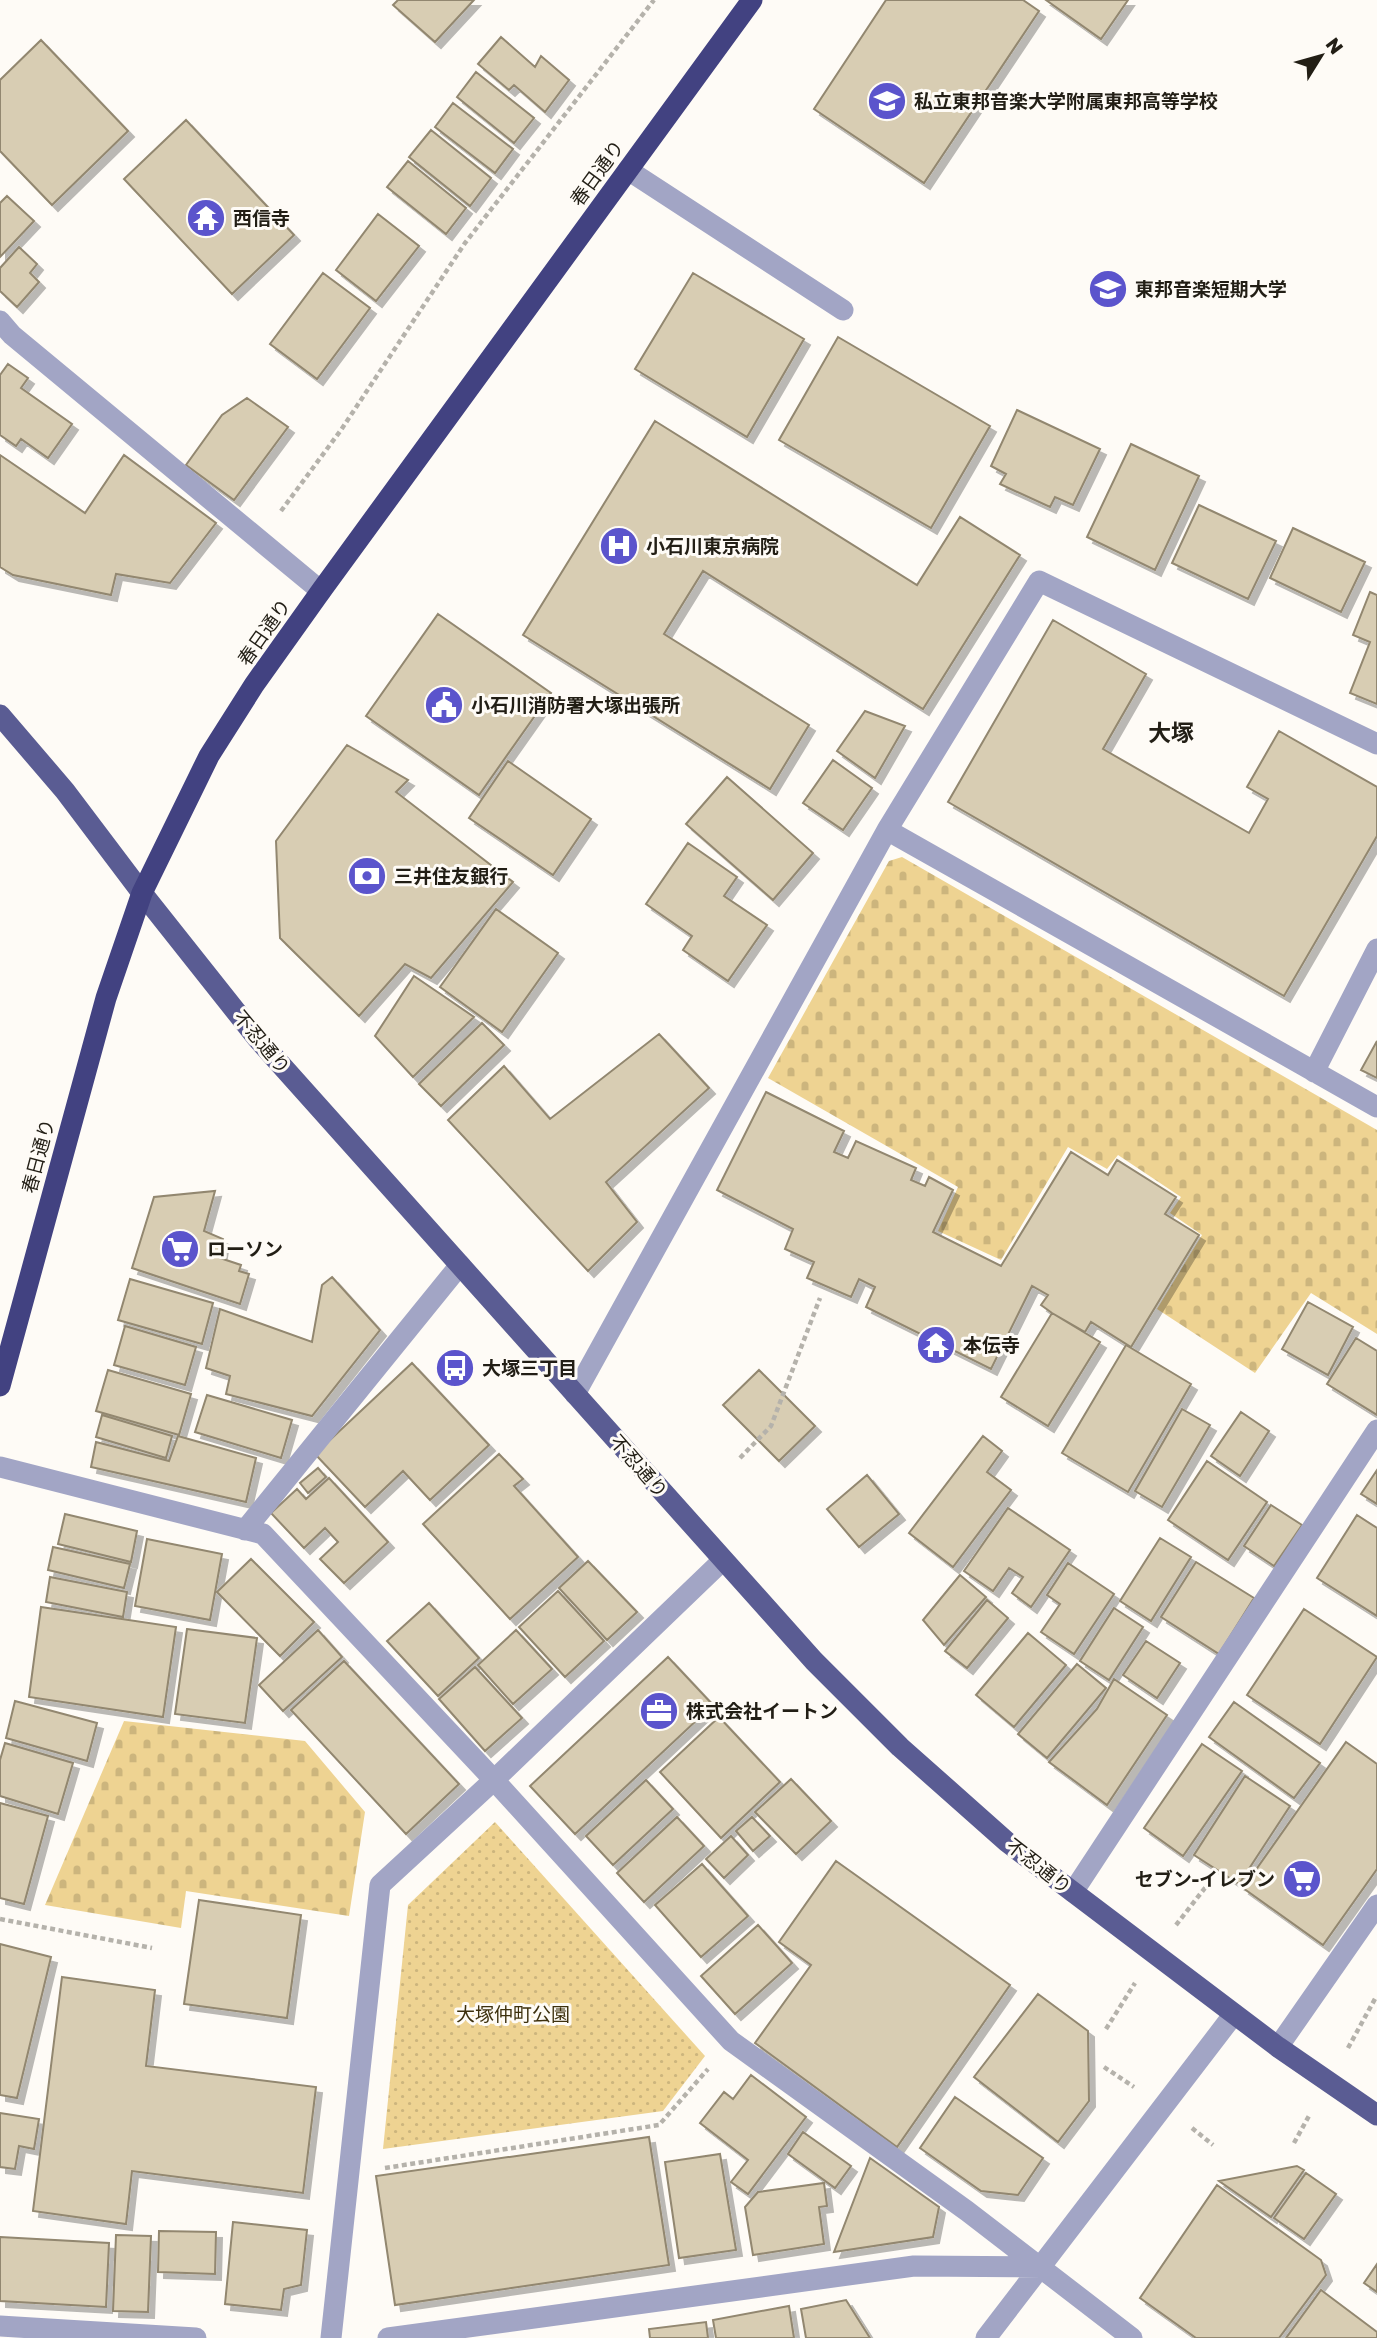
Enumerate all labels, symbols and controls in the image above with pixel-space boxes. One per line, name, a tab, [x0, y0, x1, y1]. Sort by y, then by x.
north arrow	[1286, 21, 1356, 91]
text: N	[1321, 33, 1349, 58]
school or university icon: 私立東邦音楽大学附属東邦高等学校	[866, 80, 908, 122]
place label: 私立東邦音楽大学附属東邦高等学校	[914, 89, 1218, 112]
street label: 春日通り	[565, 135, 628, 210]
temple icon: 西信寺	[185, 197, 227, 239]
place label: 西信寺	[233, 206, 290, 229]
school or university icon: 東邦音楽短期大学	[1087, 268, 1129, 310]
place label: 東邦音楽短期大学	[1135, 277, 1287, 300]
hospital icon: 小石川東京病院	[598, 525, 640, 567]
place label: 小石川東京病院	[646, 534, 779, 557]
street label: 春日通り	[232, 594, 295, 669]
public building icon: 小石川消防署大塚出張所	[423, 684, 465, 726]
place label: 小石川消防署大塚出張所	[471, 693, 680, 716]
district label: 大塚	[1148, 718, 1194, 746]
bank icon: 三井住友銀行	[346, 855, 388, 897]
place label: 三井住友銀行	[394, 864, 508, 887]
street label: 不忍通り	[229, 1005, 296, 1078]
street label: 春日通り	[17, 1116, 58, 1196]
supermarket icon: ローソン	[159, 1228, 201, 1270]
place label: ローソン	[207, 1237, 283, 1260]
temple icon: 本伝寺	[915, 1324, 957, 1366]
place label: 本伝寺	[963, 1333, 1020, 1356]
bus stop icon: 大塚三丁目	[434, 1347, 476, 1389]
place label: 大塚三丁目	[482, 1356, 577, 1379]
street label: 不忍通り	[606, 1429, 673, 1502]
office icon: 株式会社イートン	[638, 1690, 680, 1732]
place label: 株式会社イートン	[686, 1699, 838, 1722]
street label: 不忍通り	[1002, 1833, 1076, 1898]
supermarket icon: セブン-イレブン	[1281, 1858, 1323, 1900]
place label: セブン-イレブン	[1135, 1867, 1275, 1890]
park label: 大塚仲町公園	[456, 2002, 570, 2025]

